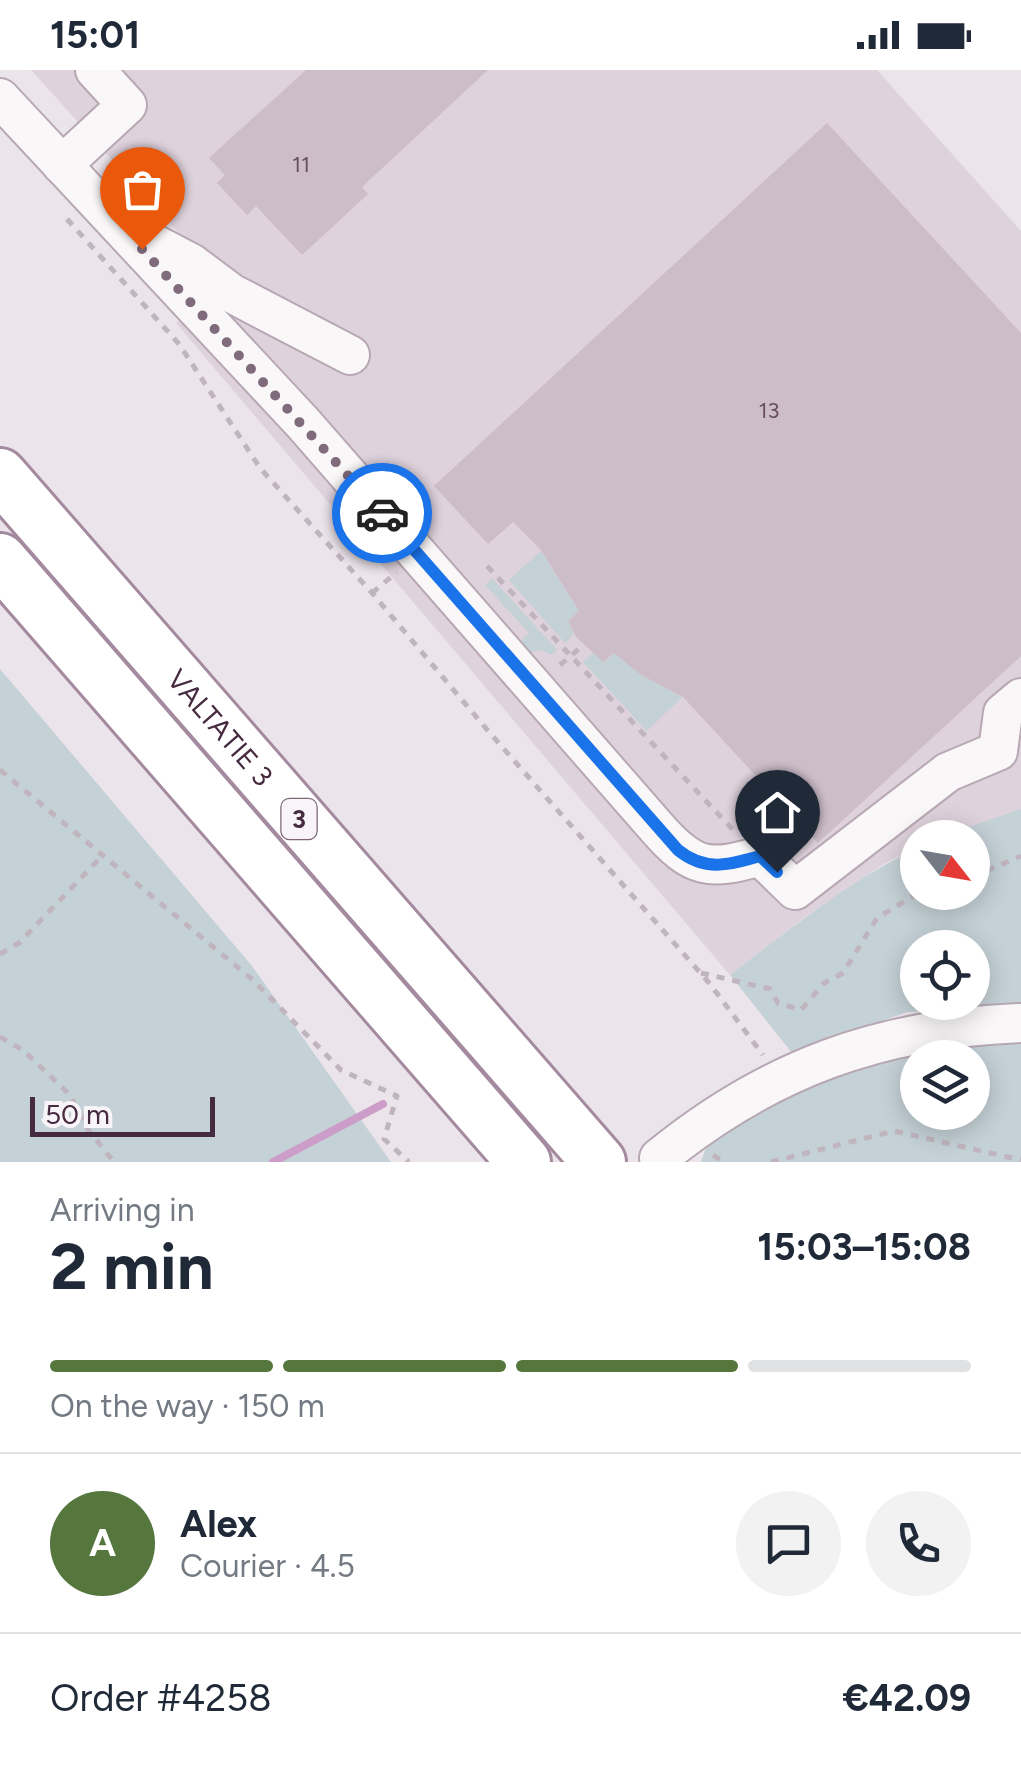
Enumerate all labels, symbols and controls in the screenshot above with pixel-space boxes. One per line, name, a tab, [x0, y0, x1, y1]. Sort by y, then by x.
text: 15:01	[50, 12, 140, 58]
pin	[100, 147, 185, 250]
house number: 11	[292, 151, 310, 178]
icon: bag	[115, 162, 170, 217]
house number: 13	[758, 397, 780, 424]
courier	[332, 463, 432, 563]
icon: car	[355, 486, 410, 541]
street label: VALTATIE 3	[160, 662, 280, 793]
pin	[735, 770, 820, 873]
icon: home	[750, 785, 805, 840]
road number: 3	[282, 799, 316, 839]
north arrow	[900, 820, 990, 910]
map controls	[900, 820, 990, 1130]
button: locate	[900, 930, 990, 1020]
button: layers	[900, 1040, 990, 1130]
scale bar	[30, 1092, 215, 1136]
text: 50 m	[45, 1097, 110, 1131]
text: Arriving in	[50, 1191, 195, 1229]
text: 15:03–15:08	[757, 1224, 971, 1270]
text: 2 min	[50, 1227, 214, 1305]
text: On the way · 150 m	[50, 1387, 325, 1425]
button: chat	[736, 1491, 841, 1596]
button: phone	[866, 1491, 971, 1596]
text: Alex	[180, 1501, 257, 1547]
text: A	[89, 1520, 116, 1566]
text: Courier · 4.5	[180, 1547, 355, 1585]
text: Order #4258	[50, 1675, 272, 1721]
text: €42.09	[842, 1675, 971, 1721]

